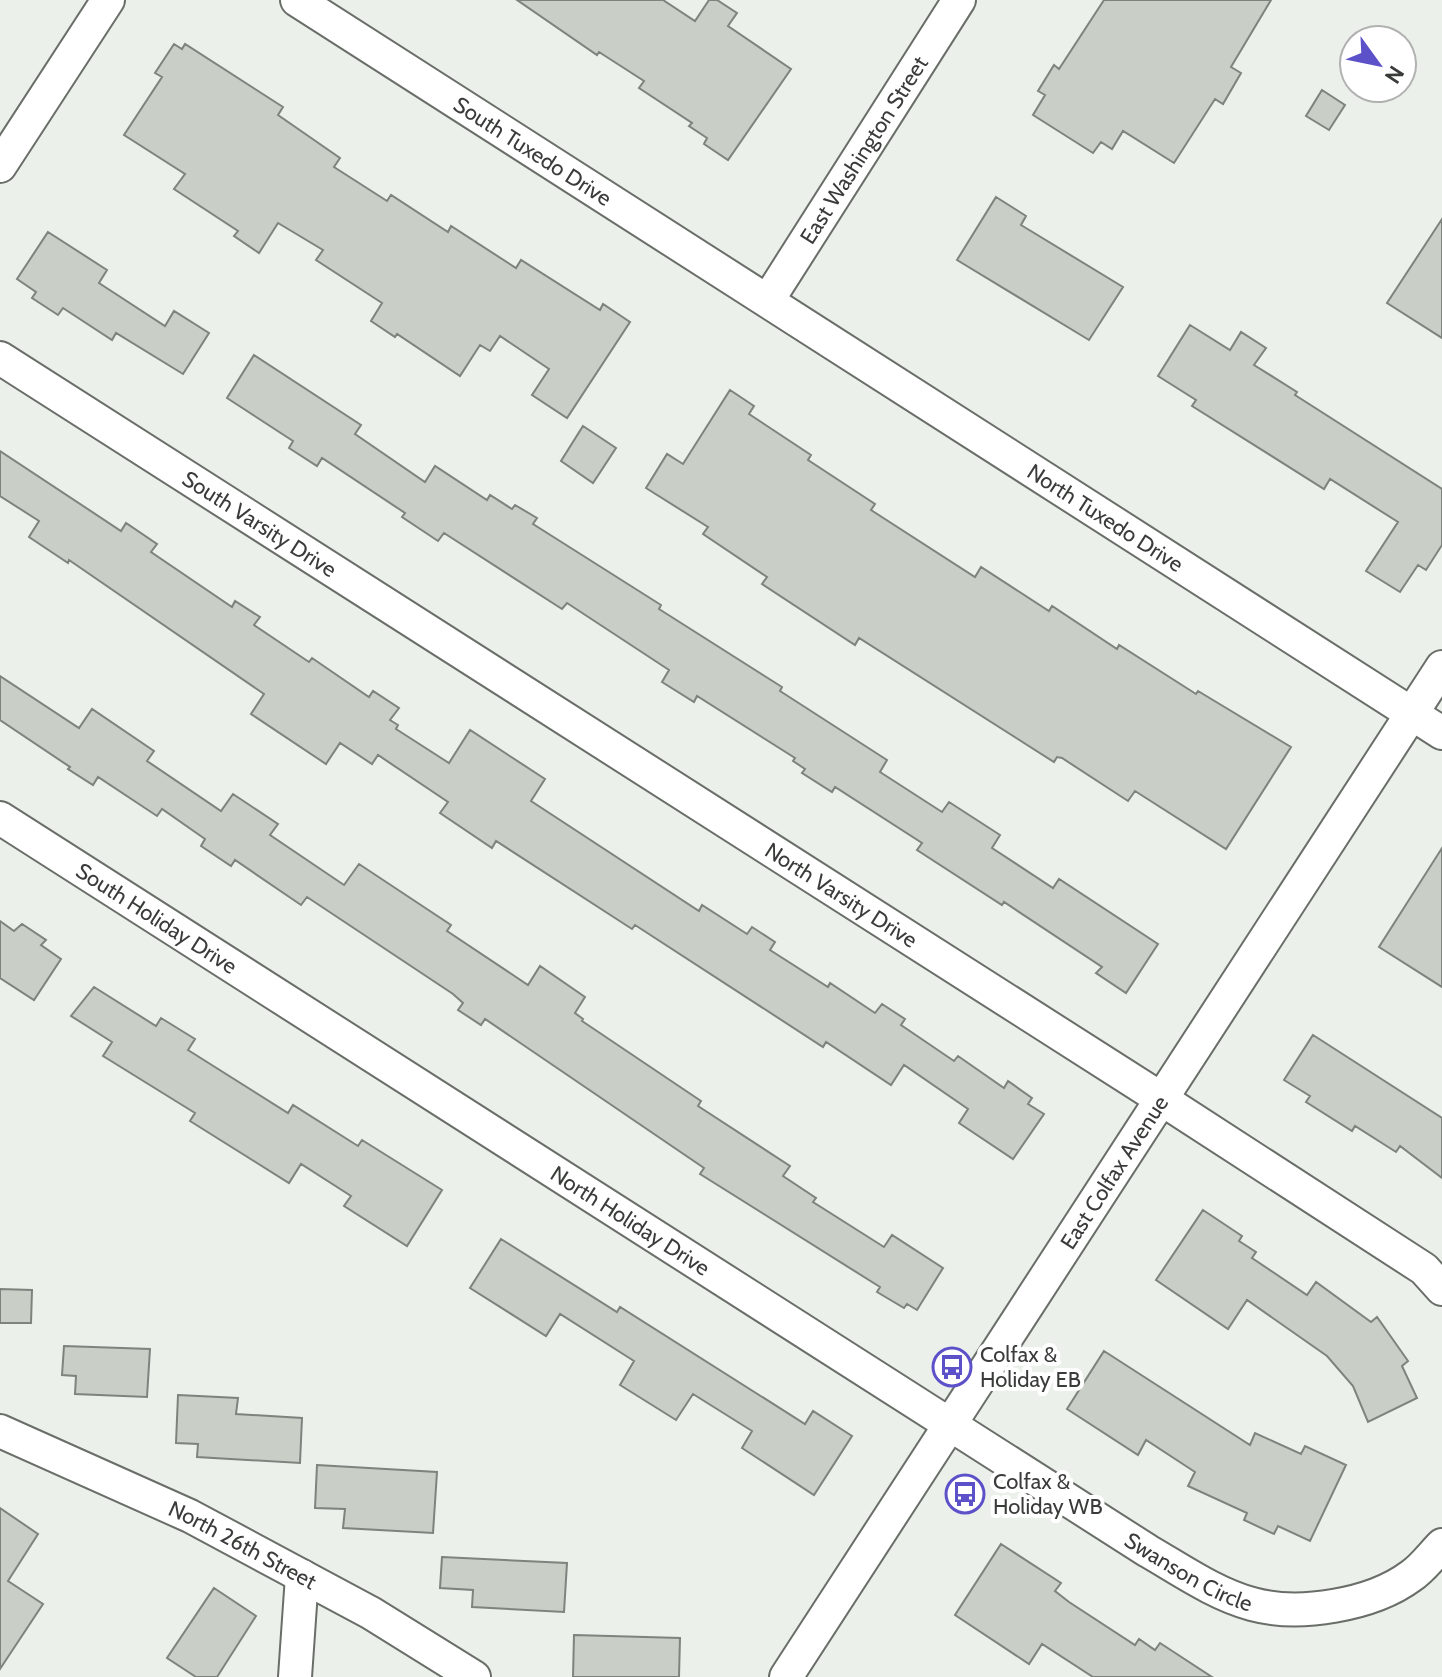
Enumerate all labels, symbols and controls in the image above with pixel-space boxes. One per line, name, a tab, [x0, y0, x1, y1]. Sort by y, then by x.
north arrow	[1338, 24, 1418, 104]
street label: East Washington Street	[794, 51, 934, 249]
text: N	[1379, 61, 1410, 88]
street label: South Tuxedo Drive	[449, 90, 617, 211]
street label: North Tuxedo Drive	[1022, 458, 1189, 577]
street label: South Varsity Drive	[178, 465, 342, 583]
street label: North Varsity Drive	[760, 836, 922, 953]
street label: South Holiday Drive	[71, 857, 242, 979]
street label: East Colfax Avenue	[1054, 1090, 1174, 1254]
street label: North Holiday Drive	[546, 1160, 715, 1281]
place label: Colfax & Holiday EB	[980, 1341, 1081, 1393]
bus stop icon: Colfax & Holiday EB	[931, 1346, 973, 1388]
place label: Colfax & Holiday WB	[993, 1468, 1103, 1520]
bus stop icon: Colfax & Holiday WB	[944, 1473, 986, 1515]
street label: North 26th Street	[165, 1495, 322, 1595]
street label: Swanson Circle	[1120, 1526, 1256, 1617]

